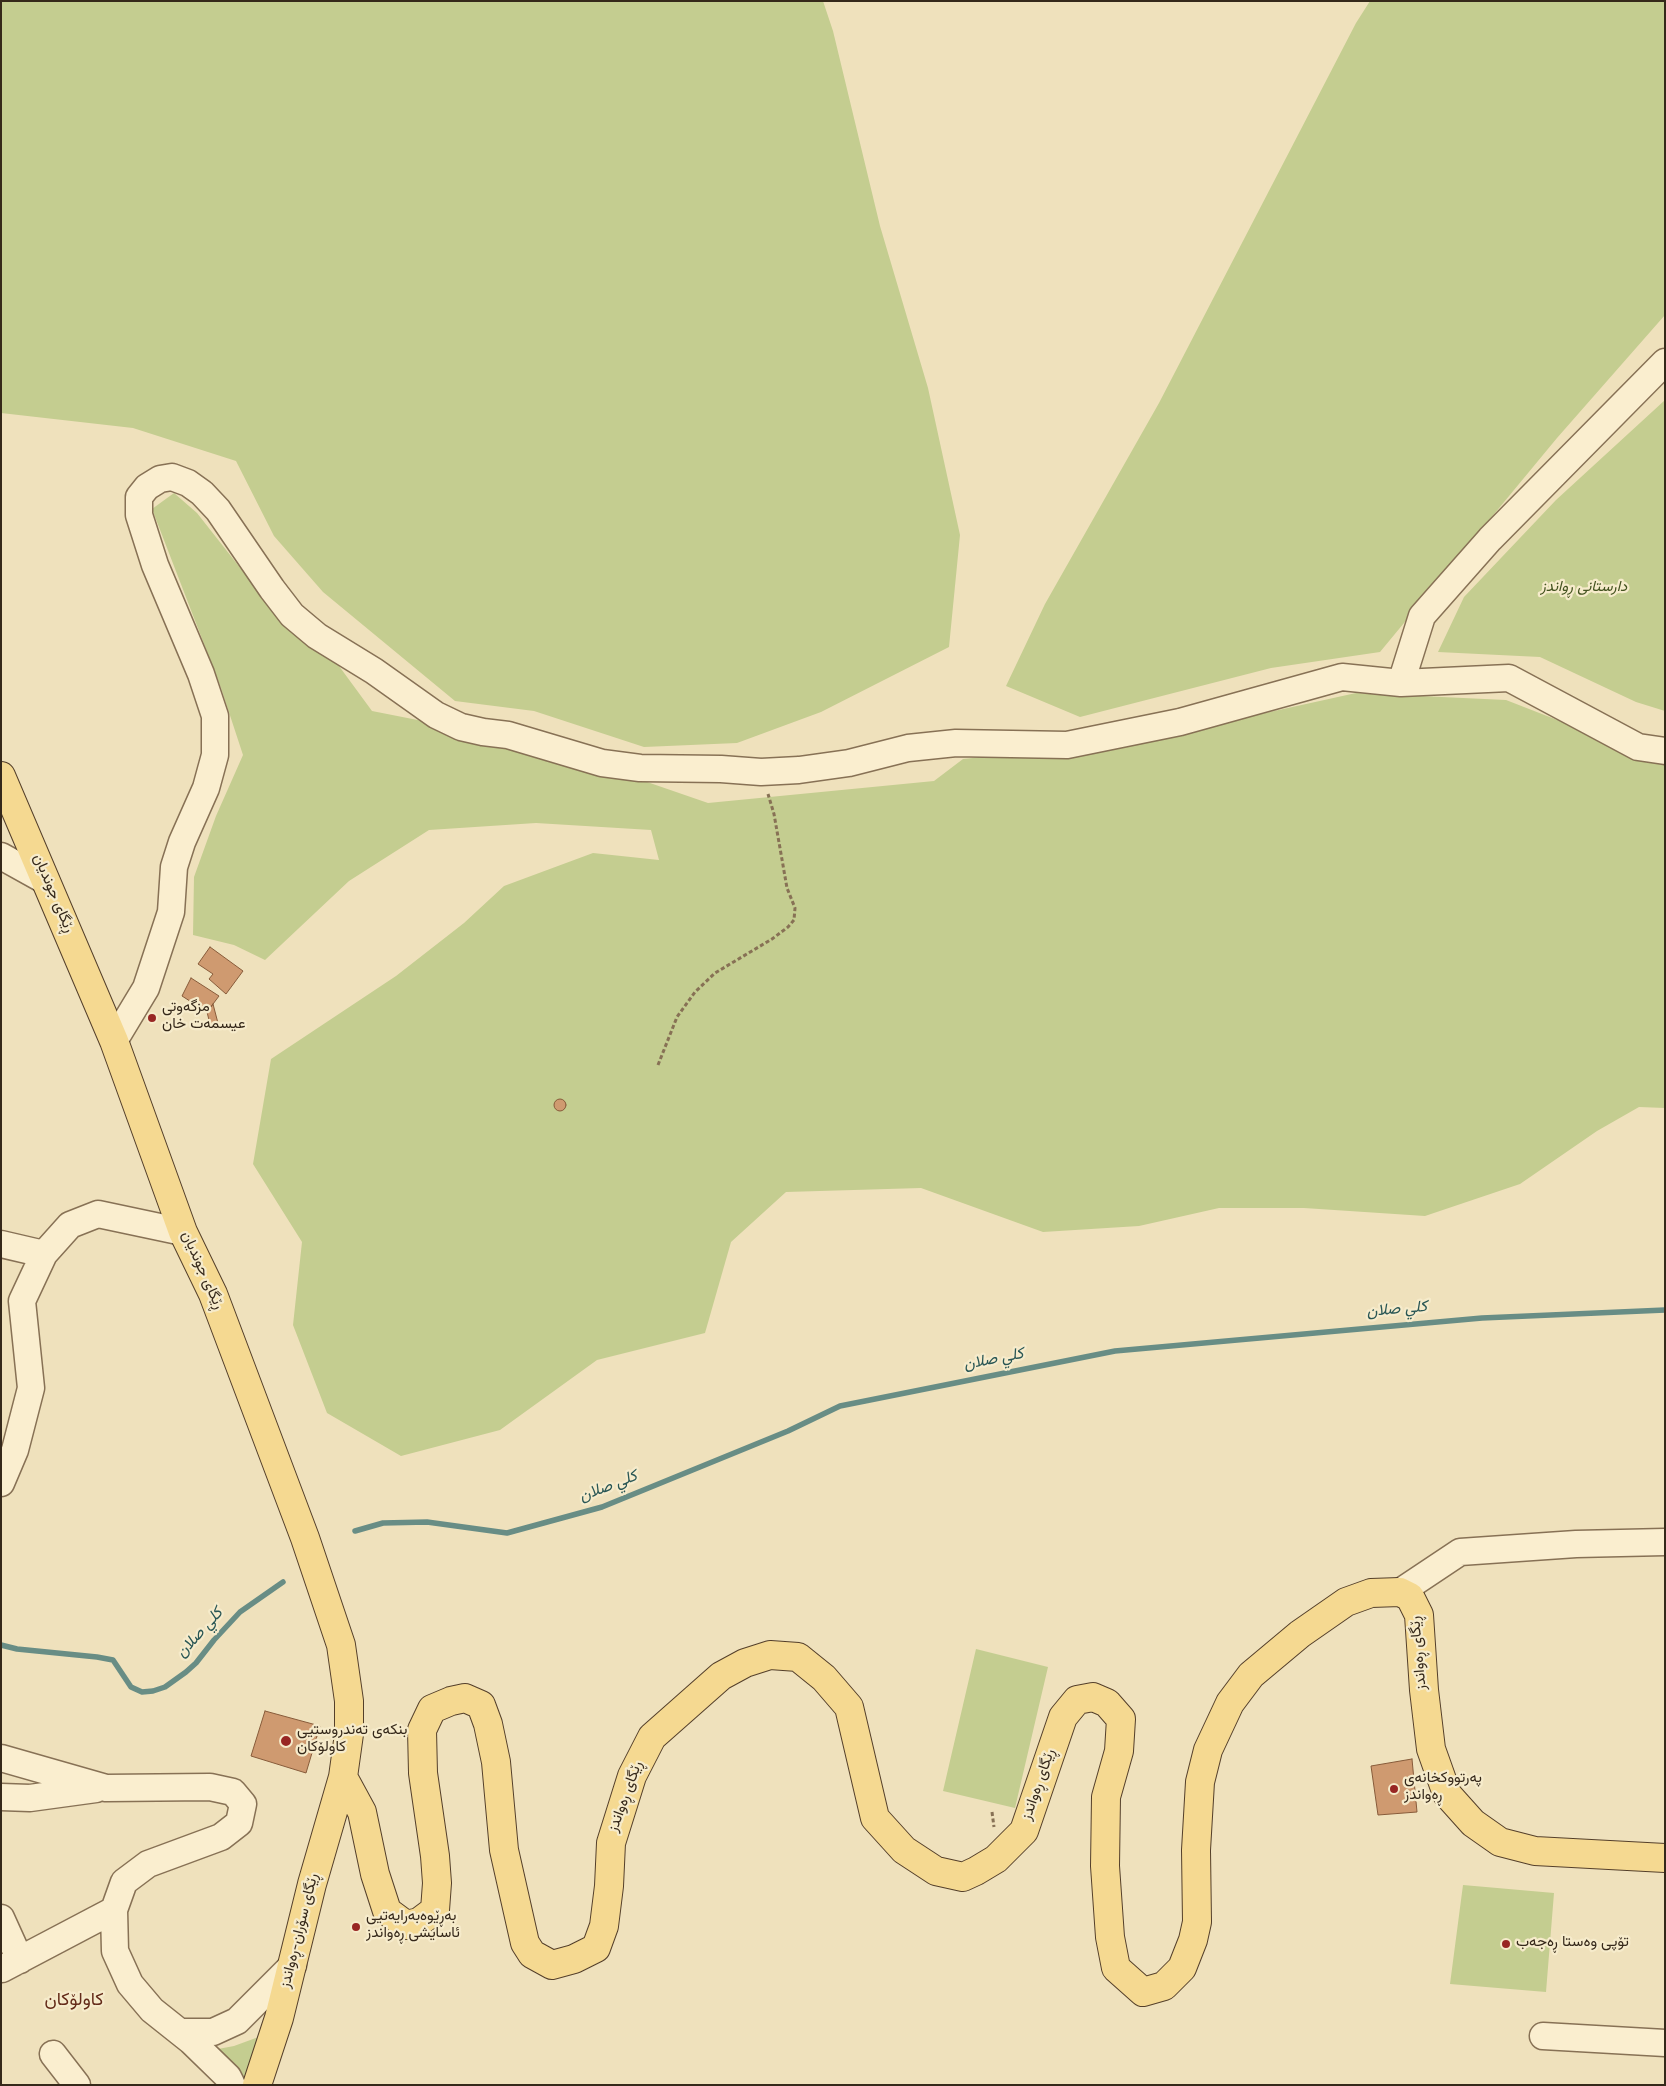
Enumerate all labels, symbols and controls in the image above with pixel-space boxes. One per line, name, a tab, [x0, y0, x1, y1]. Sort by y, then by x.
park label: دارستانی ڕواندز	[1541, 580, 1627, 598]
street label: ڕێگای جوندیان	[27, 852, 77, 936]
place label: مزگەوتی عیسمەت خان	[162, 1000, 246, 1035]
marker: مزگەوتی عیسمەت خان	[146, 1012, 158, 1024]
street label: ڕێگای جوندیان	[176, 1229, 226, 1313]
water label: كلي صلان	[1366, 1299, 1428, 1323]
water label: كلي صلان	[962, 1346, 1026, 1376]
water label: كلي صلان	[577, 1468, 641, 1508]
water label: كلي صلان	[174, 1605, 228, 1663]
street label: ڕێگای ڕەواندز	[1408, 1615, 1432, 1691]
place label: بنکەی تەندروستیی کاولۆکان	[297, 1723, 408, 1758]
marker: بنکەی تەندروستیی کاولۆکان	[279, 1734, 293, 1748]
street label: ڕێگای ڕەواندز	[1019, 1747, 1061, 1823]
street label: ڕێگای ڕەواندز	[606, 1759, 648, 1835]
place label: پەرتووکخانەی ڕەواندز	[1404, 1771, 1482, 1806]
marker: پەرتووکخانەی ڕەواندز	[1388, 1783, 1400, 1795]
street label: ڕێگای سۆران-ڕەواندز	[278, 1872, 324, 1990]
place label: بەڕێوەبەرایەتیی ئاسایشی ڕەواندز	[366, 1909, 460, 1944]
marker: بەڕێوەبەرایەتیی ئاسایشی ڕەواندز	[350, 1921, 362, 1933]
place label: تۆپی وەستا ڕەجەب	[1516, 1935, 1629, 1953]
marker: تۆپی وەستا ڕەجەب	[1500, 1938, 1512, 1950]
district label: کاولۆکان	[45, 1991, 103, 2013]

